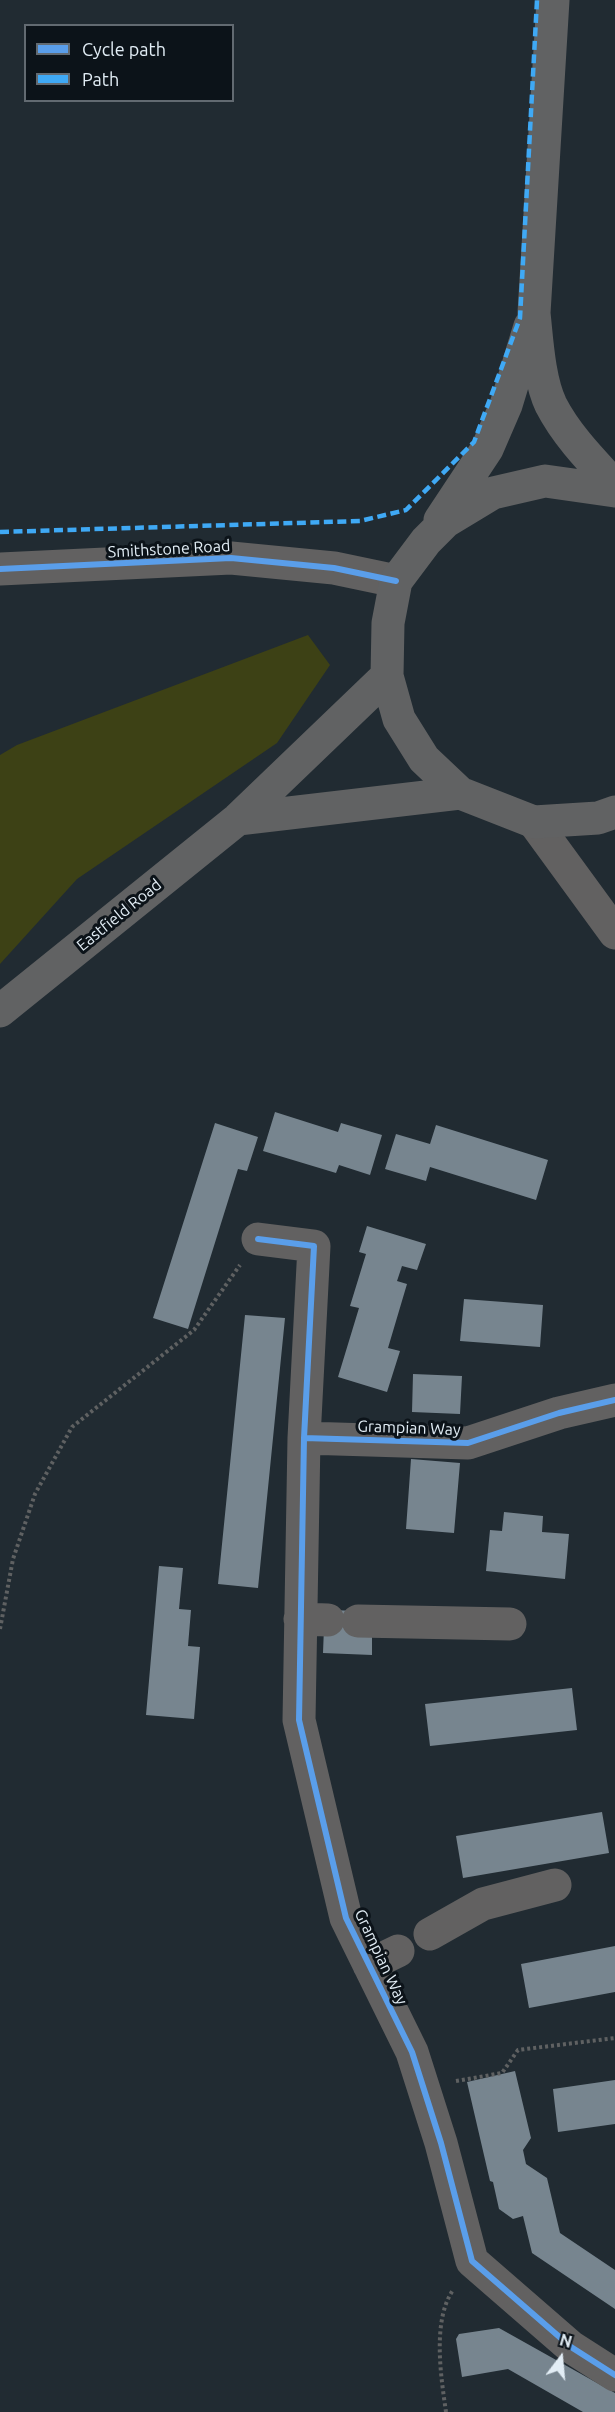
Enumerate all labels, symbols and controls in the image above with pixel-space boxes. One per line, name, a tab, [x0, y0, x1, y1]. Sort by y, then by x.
legend	[24, 24, 234, 102]
text: Cycle path	[82, 39, 166, 59]
text: Path	[82, 69, 119, 89]
street label: Smithstone Road	[107, 536, 231, 562]
street label: Eastfield Road	[73, 875, 165, 955]
street label: Grampian Way	[357, 1417, 461, 1439]
street label: Grampian Way	[350, 1906, 412, 2008]
north arrow	[531, 2328, 591, 2388]
text: N	[558, 2330, 574, 2351]

